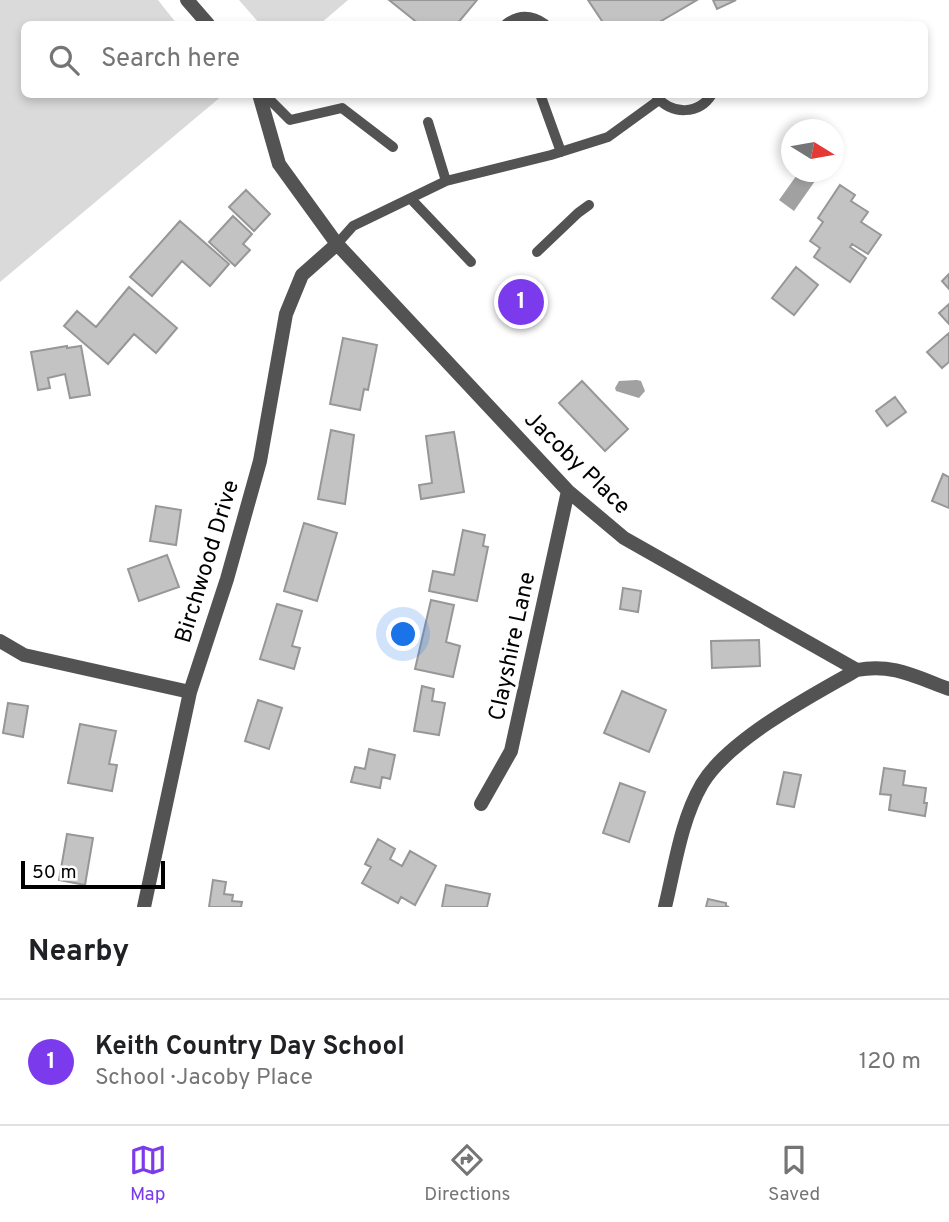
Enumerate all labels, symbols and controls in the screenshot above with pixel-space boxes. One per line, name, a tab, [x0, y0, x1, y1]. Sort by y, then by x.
search box	[21, 21, 928, 98]
icon: search	[45, 41, 83, 79]
text: Search here	[101, 43, 240, 76]
north arrow	[781, 119, 844, 182]
pin: 1	[498, 276, 544, 328]
street label: Jacoby Place	[517, 406, 636, 522]
street label: Birchwood Drive	[170, 477, 247, 647]
street label: Clayshire Lane	[484, 569, 543, 724]
your location	[386, 617, 420, 651]
scale bar	[21, 858, 164, 890]
text: 50 m	[32, 861, 77, 885]
text: Nearby	[28, 934, 129, 971]
text: Keith Country Day School	[95, 1031, 405, 1064]
text: 1	[46, 1048, 56, 1077]
text: 120 m	[859, 1048, 921, 1077]
text: School · Jacoby Place	[95, 1064, 313, 1093]
tab: Map	[129, 1141, 167, 1207]
tab: Directions	[424, 1141, 511, 1207]
tab: Saved	[768, 1141, 820, 1207]

